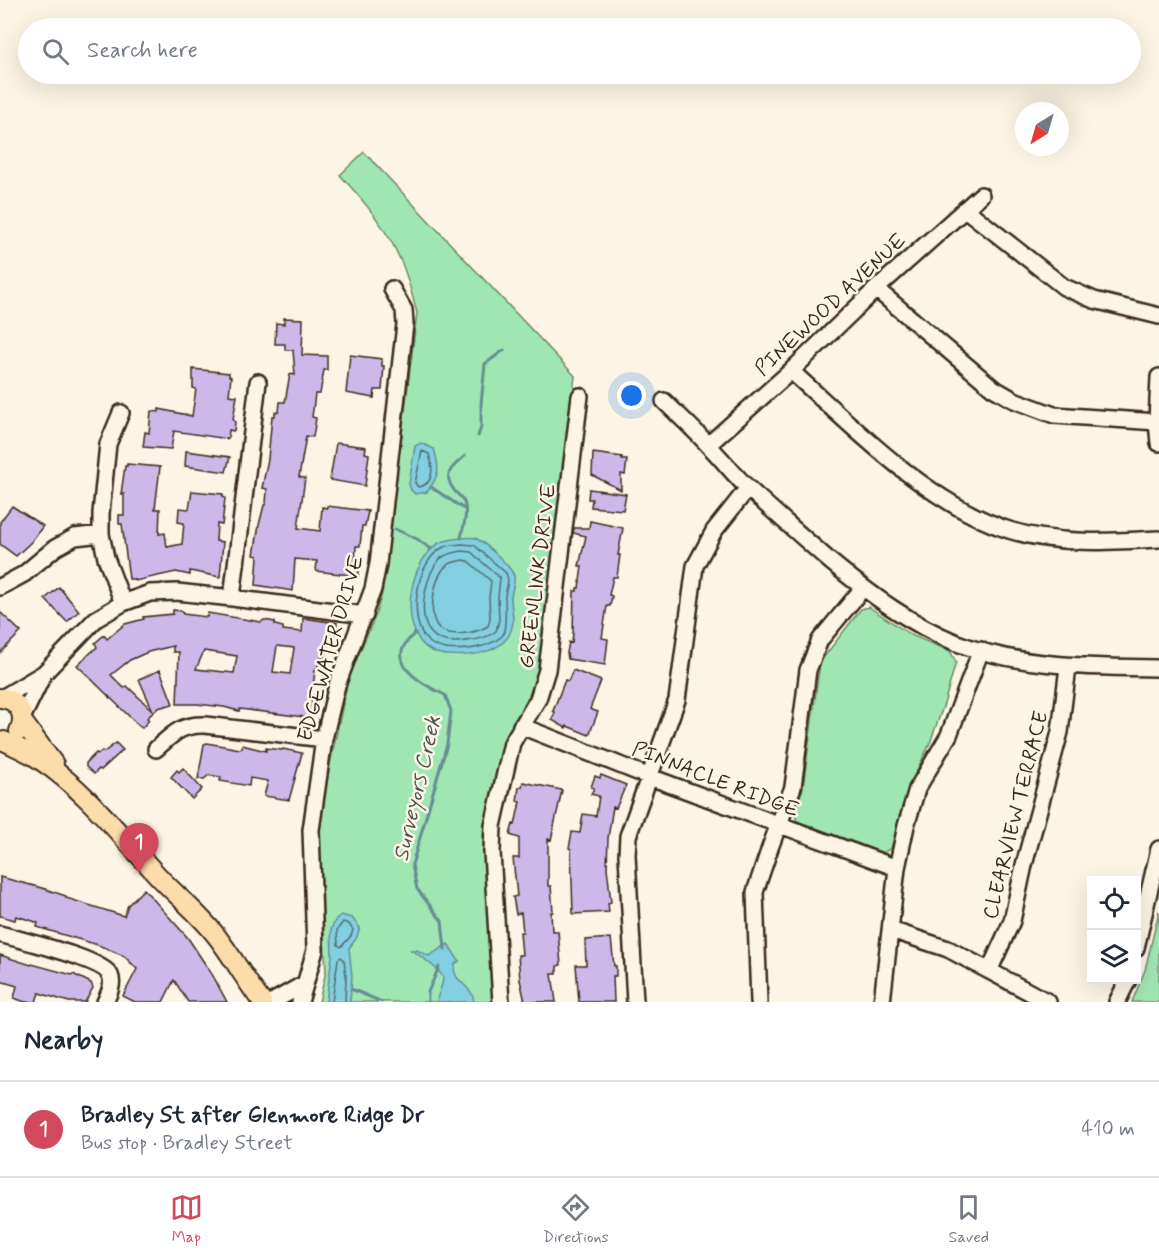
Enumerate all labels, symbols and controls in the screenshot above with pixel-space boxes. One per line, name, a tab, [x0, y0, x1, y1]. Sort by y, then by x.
search box	[18, 18, 1141, 84]
icon: search	[39, 35, 72, 68]
text: Search here	[87, 37, 198, 65]
north arrow	[1015, 102, 1069, 156]
street label: PINEWOOD AVENUE	[749, 227, 913, 382]
your location	[617, 381, 646, 410]
street label: GREENLINK DRIVE	[513, 482, 563, 670]
street label: EDGEWATER DRIVE	[291, 552, 371, 745]
street label: CLEARVIEW TERRACE	[977, 708, 1055, 922]
water label: Surveyors Creek	[388, 713, 448, 864]
street label: PINNACLE RIDGE	[628, 735, 803, 825]
pin: 1	[120, 824, 158, 873]
map controls	[1087, 876, 1141, 984]
button: locate	[1087, 876, 1141, 930]
button: layers	[1087, 930, 1141, 984]
text: Nearby	[24, 1024, 103, 1058]
text: Bradley St after Glenmore Ridge Dr	[81, 1102, 424, 1130]
text: 1	[39, 1116, 48, 1143]
text: 410 m	[1081, 1116, 1135, 1143]
text: Bus stop · Bradley Street	[81, 1130, 293, 1157]
tab: Map	[170, 1191, 203, 1248]
tab: Directions	[543, 1191, 609, 1248]
tab: Saved	[949, 1191, 989, 1248]

